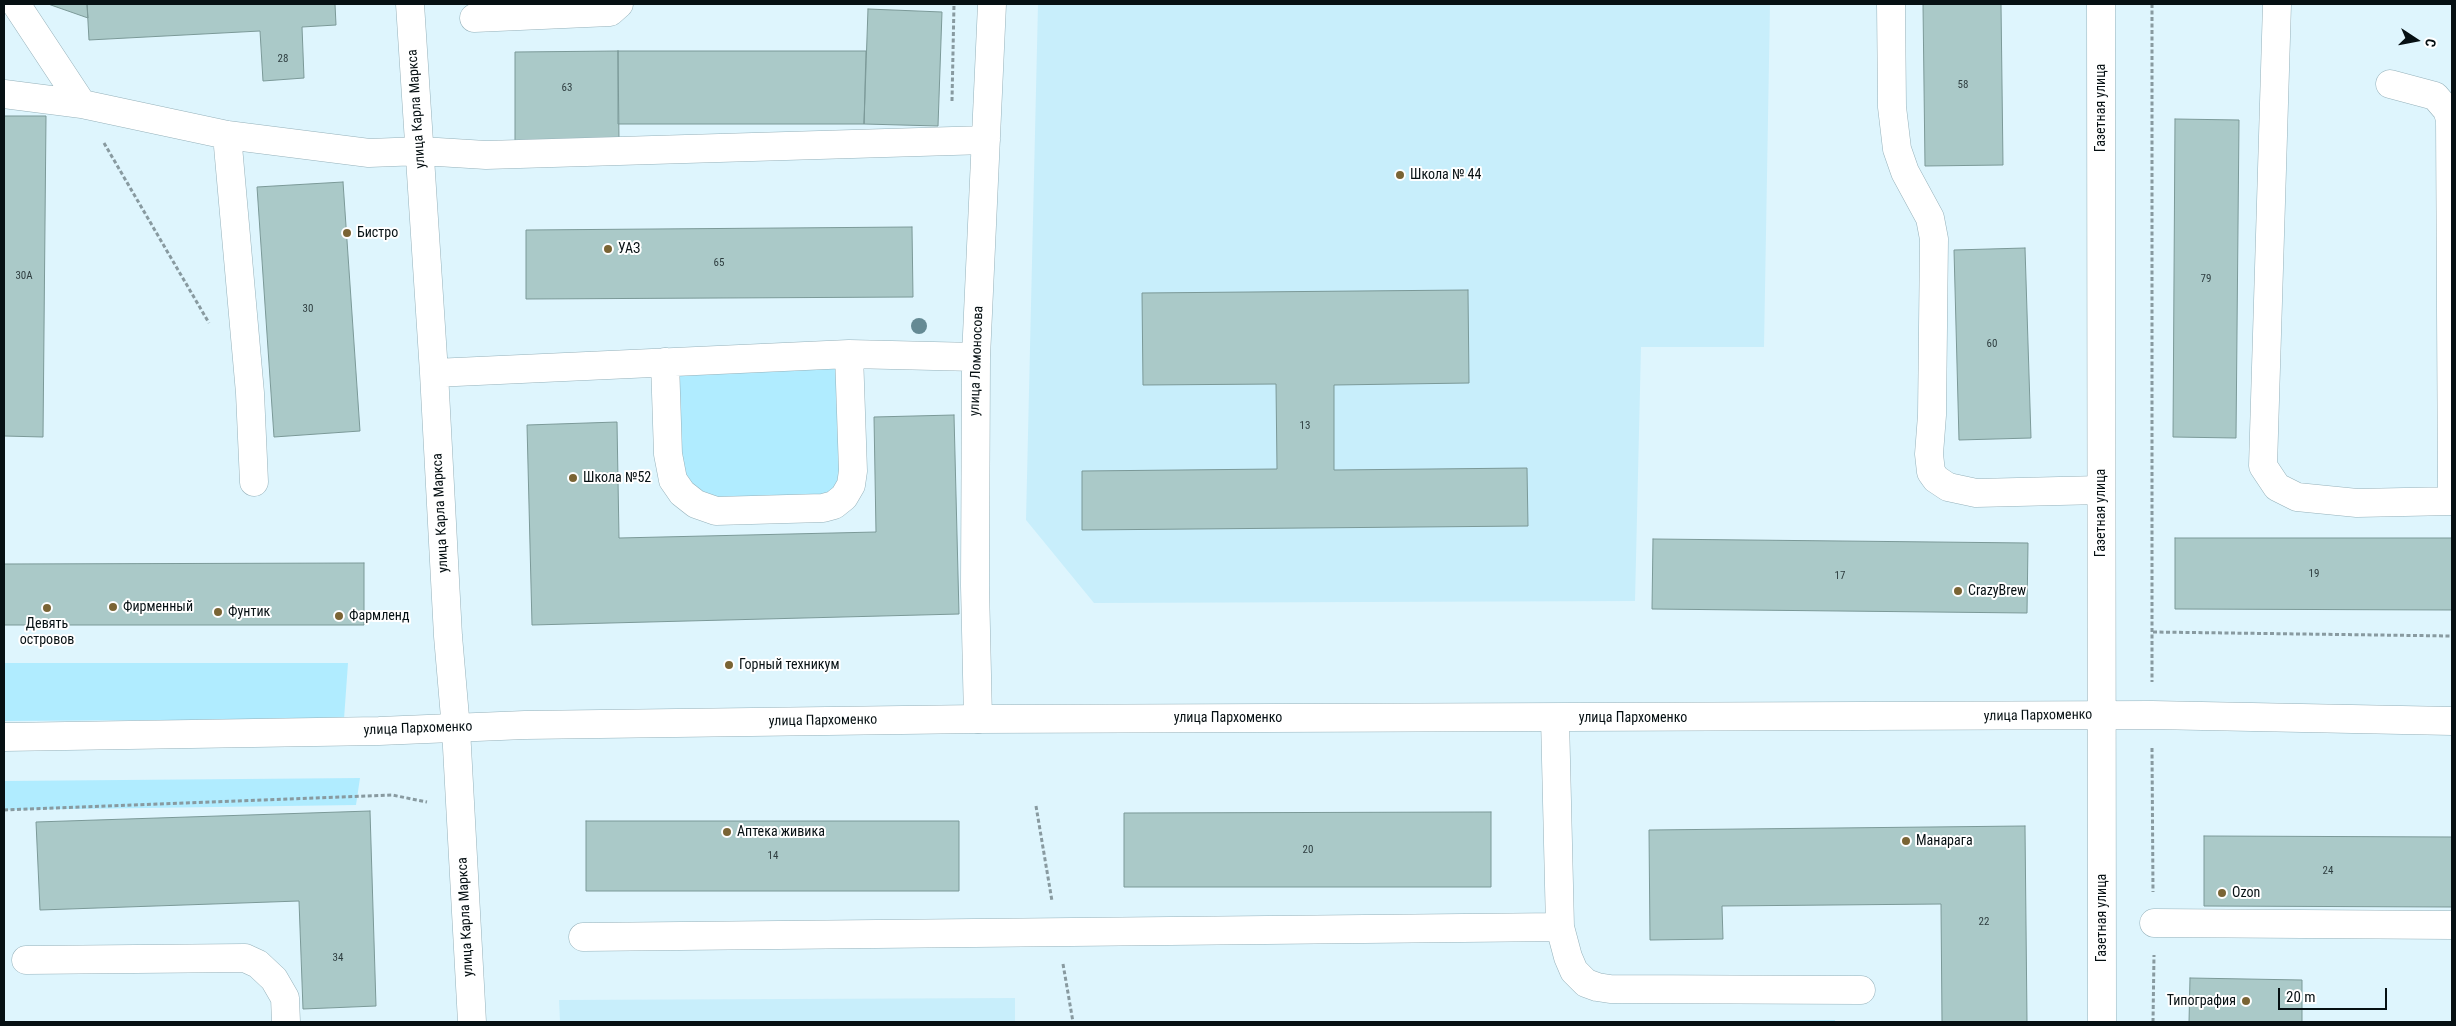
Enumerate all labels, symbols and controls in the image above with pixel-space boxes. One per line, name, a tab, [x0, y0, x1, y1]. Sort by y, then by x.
north arrow	[2391, 15, 2441, 65]
text: С	[2422, 37, 2439, 48]
street label: улица Карла Маркса	[404, 49, 430, 169]
house number: 28	[278, 52, 288, 66]
street label: Газетная улица	[2093, 64, 2109, 152]
house number: 58	[1958, 78, 1968, 92]
house number: 63	[562, 81, 572, 95]
place label: Школа № 44	[1410, 167, 1481, 183]
marker: Школа № 44	[1394, 169, 1406, 181]
place label: Бистро	[357, 225, 398, 241]
marker: Бистро	[341, 227, 353, 239]
place label: УАЗ	[618, 241, 640, 257]
marker: УАЗ	[602, 243, 614, 255]
house number: 65	[714, 256, 724, 270]
house number: 30А	[15, 269, 33, 283]
house number: 79	[2201, 272, 2211, 286]
house number: 30	[303, 302, 313, 316]
street label: улица Ломоносова	[967, 306, 987, 416]
house number: 60	[1987, 337, 1997, 351]
house number: 13	[1300, 419, 1310, 433]
street label: улица Карла Маркса	[429, 453, 453, 573]
street label: Газетная улица	[2093, 469, 2109, 557]
place label: Школа №52	[583, 470, 651, 486]
marker: Школа №52	[567, 472, 579, 484]
house number: 19	[2309, 567, 2319, 581]
house number: 17	[1835, 569, 1845, 583]
place label: CrazyBrew	[1968, 583, 2026, 599]
marker: CrazyBrew	[1952, 585, 1964, 597]
place label: Фирменный	[123, 599, 193, 615]
marker: Фирменный	[107, 601, 119, 613]
marker: Девять островов	[41, 602, 53, 614]
place label: Фунтик	[228, 604, 270, 620]
marker: Фунтик	[212, 606, 224, 618]
place label: Фармленд	[349, 608, 409, 624]
marker: Фармленд	[333, 610, 345, 622]
place label: Девять островов	[20, 616, 74, 648]
place label: Горный техникум	[739, 657, 839, 673]
marker: Горный техникум	[723, 659, 735, 671]
street label: улица Пархоменко	[1984, 707, 2092, 725]
street label: улица Пархоменко	[1174, 710, 1282, 726]
street label: улица Пархоменко	[1579, 710, 1687, 726]
street label: улица Пархоменко	[769, 712, 877, 730]
street label: улица Пархоменко	[363, 719, 473, 739]
place label: Аптека живика	[737, 824, 825, 840]
marker: Аптека живика	[721, 826, 733, 838]
place label: Манарага	[1916, 833, 1973, 849]
marker: Манарага	[1900, 835, 1912, 847]
house number: 20	[1303, 843, 1313, 857]
house number: 14	[768, 849, 778, 863]
street label: улица Карла Маркса	[454, 857, 478, 977]
house number: 24	[2323, 864, 2333, 878]
street label: Газетная улица	[2094, 874, 2110, 962]
place label: Ozon	[2232, 885, 2260, 901]
marker: Ozon	[2216, 887, 2228, 899]
house number: 22	[1979, 915, 1989, 929]
house number: 34	[333, 951, 343, 965]
scale bar	[2281, 978, 2390, 1010]
text: 20 m	[2286, 988, 2316, 1006]
place label: Типография	[2167, 993, 2236, 1009]
marker: Типография	[2240, 995, 2252, 1007]

